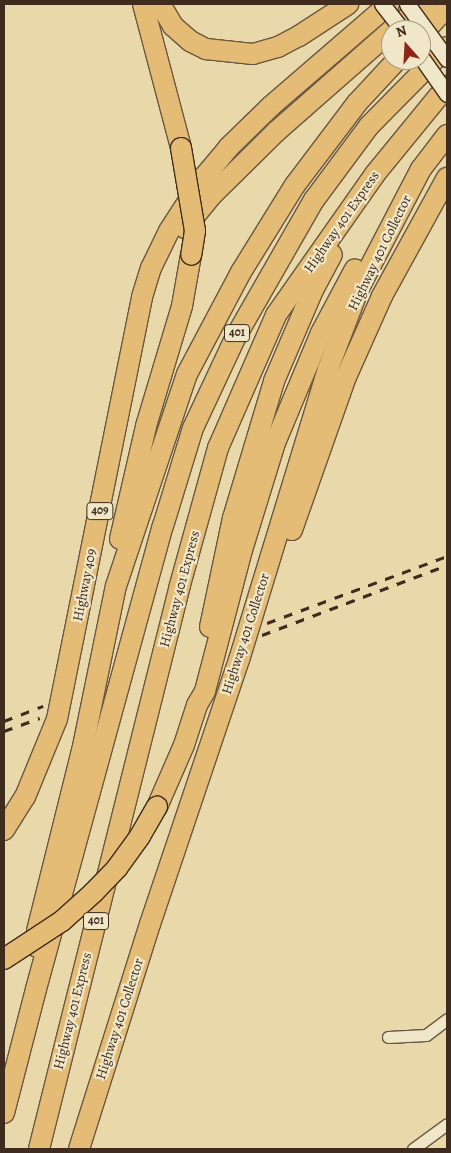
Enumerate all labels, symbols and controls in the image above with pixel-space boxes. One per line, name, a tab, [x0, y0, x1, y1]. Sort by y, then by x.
north arrow	[381, 20, 431, 70]
text: N	[393, 21, 409, 42]
street label: Highway 401 Express	[301, 168, 383, 276]
street label: Highway 401 Collector	[345, 193, 415, 313]
road number: 401	[223, 323, 251, 342]
road number: 409	[86, 502, 114, 520]
street label: Highway 401 Express	[156, 529, 204, 649]
street label: Highway 409	[70, 547, 100, 623]
street label: Highway 401 Collector	[218, 571, 274, 697]
road number: 401	[82, 911, 110, 930]
street label: Highway 401 Express	[50, 951, 96, 1071]
street label: Highway 401 Collector	[92, 956, 148, 1082]

